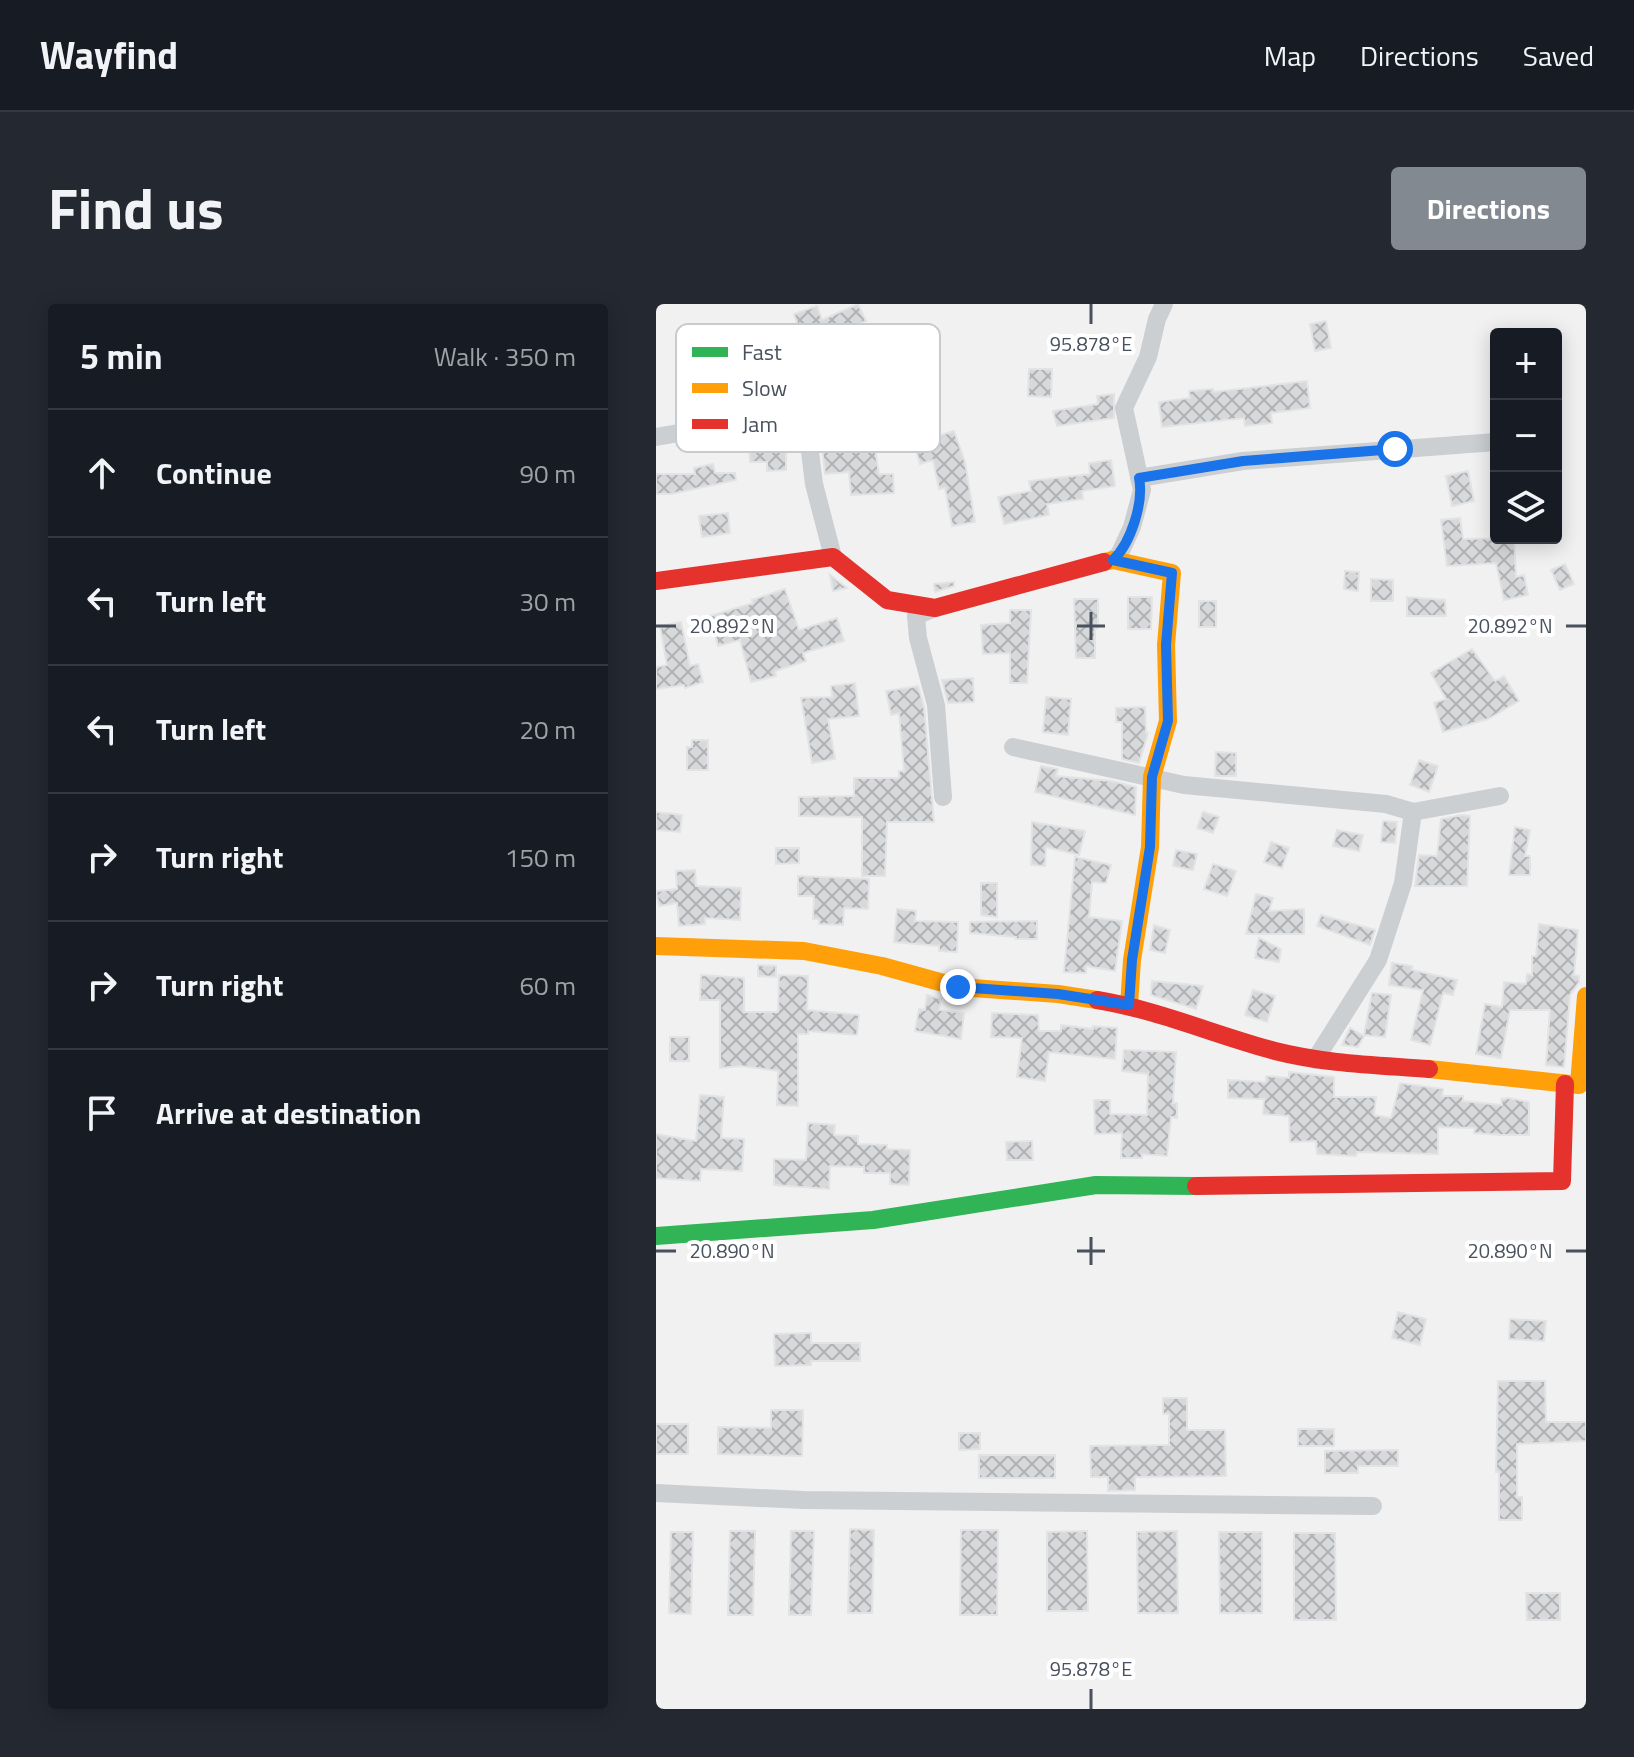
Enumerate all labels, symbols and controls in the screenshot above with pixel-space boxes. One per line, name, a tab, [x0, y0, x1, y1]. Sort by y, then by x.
text: Wayfind	[40, 26, 178, 84]
text: Map	[1264, 34, 1316, 77]
text: Directions	[1360, 34, 1479, 77]
text: Saved	[1523, 34, 1594, 77]
text: Find us	[48, 166, 224, 251]
button: Directions	[1391, 167, 1586, 250]
legend	[676, 324, 940, 452]
text: 95.878°E	[1050, 328, 1132, 359]
map controls	[1490, 328, 1562, 544]
button: +	[1490, 328, 1562, 400]
text: 5 min	[80, 330, 163, 382]
text: Fast	[742, 335, 782, 369]
text: Walk · 350 m	[434, 337, 576, 376]
text: Slow	[742, 371, 788, 405]
button: −	[1490, 400, 1562, 472]
text: Jam	[742, 407, 778, 441]
route start	[1377, 431, 1413, 467]
text: Continue	[156, 450, 272, 496]
icon: ahead	[80, 451, 124, 495]
text: 90 m	[519, 454, 576, 493]
button: layers	[1490, 472, 1562, 544]
text: Turn left	[156, 578, 266, 624]
icon: left	[80, 579, 124, 623]
text: 30 m	[519, 582, 576, 621]
text: 20.892°N	[689, 610, 775, 641]
text: 20.892°N	[1467, 610, 1553, 641]
text: Turn left	[156, 706, 266, 752]
icon: left	[80, 707, 124, 751]
text: 20 m	[519, 710, 576, 749]
text: Turn right	[156, 834, 284, 880]
icon: right	[80, 835, 124, 879]
text: 150 m	[505, 838, 576, 877]
text: Turn right	[156, 962, 284, 1008]
icon: right	[80, 963, 124, 1007]
text: 60 m	[519, 966, 576, 1005]
route end	[940, 969, 976, 1005]
text: Arrive at destination	[156, 1090, 421, 1136]
icon: arrive	[80, 1091, 124, 1135]
text: 20.890°N	[689, 1235, 775, 1266]
text: 20.890°N	[1467, 1235, 1553, 1266]
text: 95.878°E	[1050, 1653, 1132, 1684]

